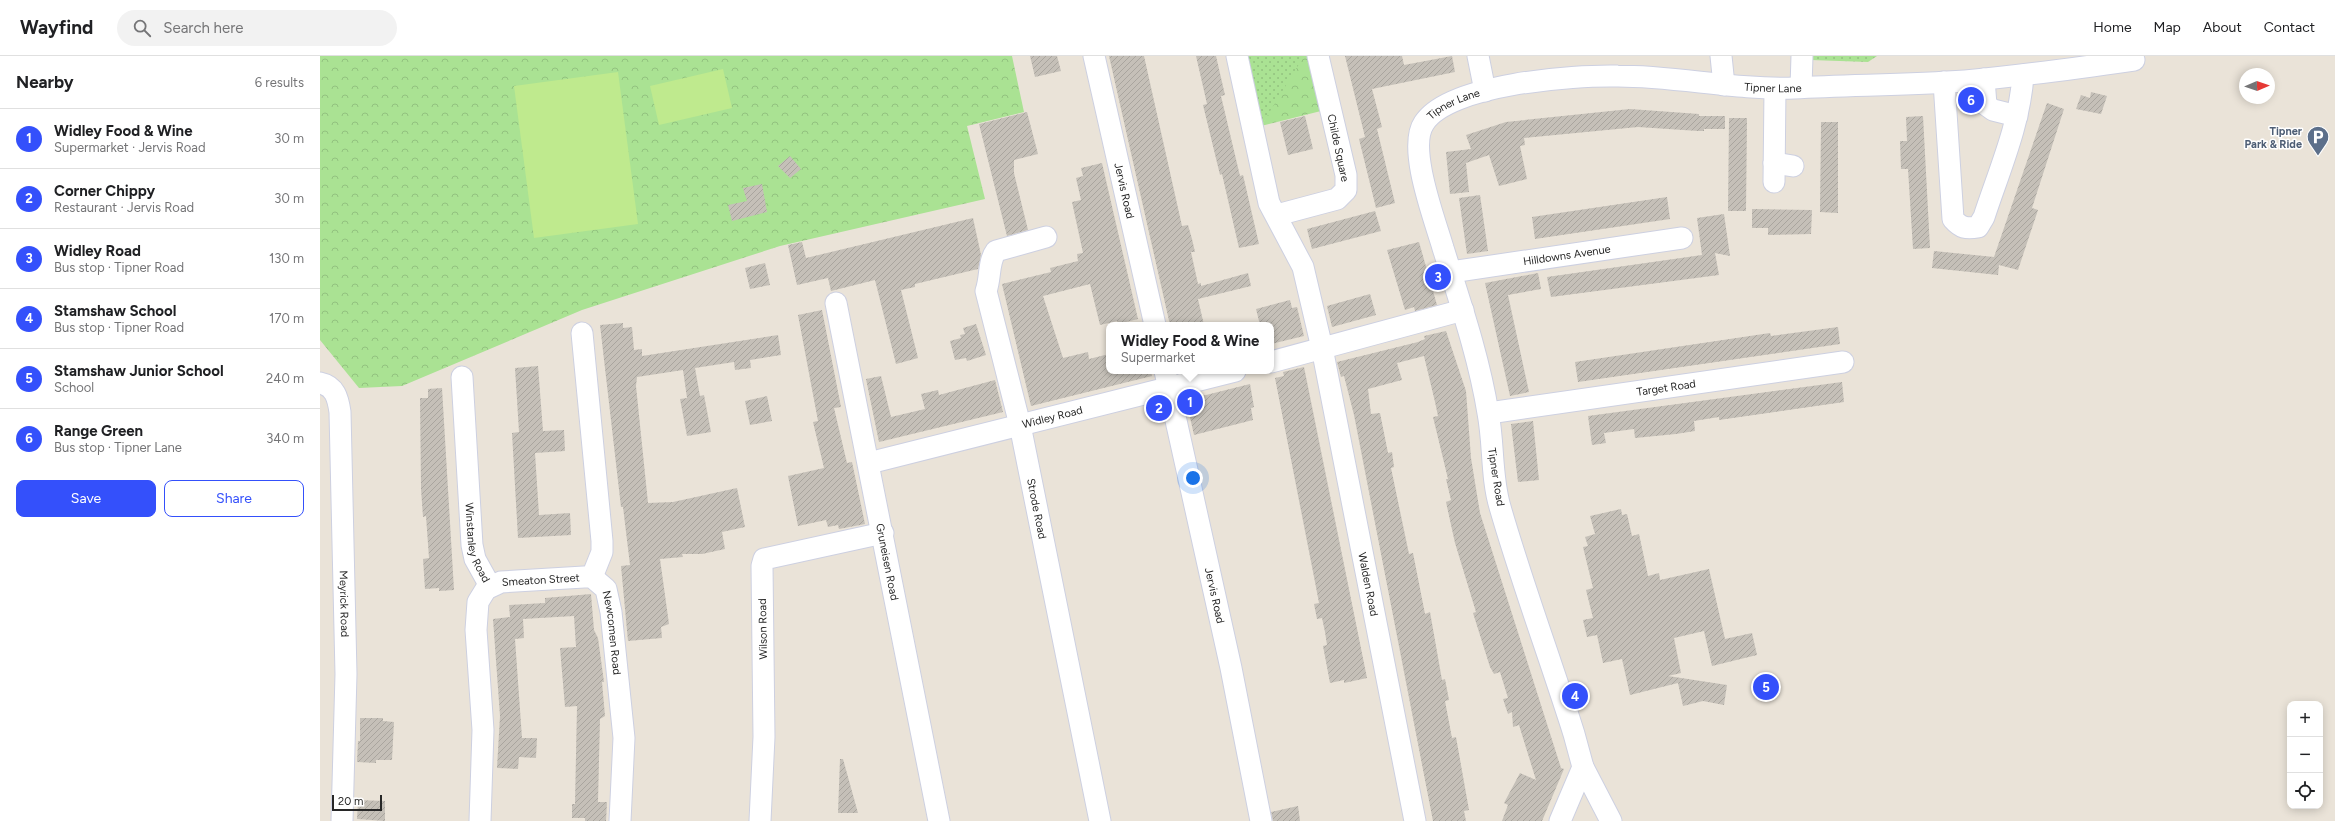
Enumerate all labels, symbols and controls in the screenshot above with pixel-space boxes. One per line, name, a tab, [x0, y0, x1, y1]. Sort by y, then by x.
search box	[117, 10, 397, 46]
text: Wayfind	[20, 16, 93, 39]
icon: search	[131, 17, 153, 39]
text: Search here	[163, 19, 243, 37]
text: Home	[2093, 19, 2132, 36]
text: Map	[2154, 19, 2181, 36]
text: About	[2203, 19, 2242, 36]
text: Contact	[2264, 19, 2315, 36]
north arrow	[2239, 68, 2275, 104]
text: Nearby	[16, 72, 74, 92]
text: 6 results	[255, 75, 304, 90]
street label: Tipner Lane	[1744, 80, 1802, 95]
pin: 6	[1958, 85, 1984, 115]
street label: Tipner Lane	[1424, 86, 1481, 122]
street label: Childe Square	[1324, 113, 1352, 183]
text: Widley Food & Wine	[54, 122, 192, 140]
parking icon: Tipner Park & Ride	[2305, 124, 2331, 157]
place label: Tipner Park & Ride	[2245, 125, 2303, 151]
text: 1	[26, 131, 32, 146]
text: 30 m	[274, 131, 304, 146]
text: Supermarket · Jervis Road	[54, 140, 206, 155]
street label: Jervis Road	[1112, 161, 1137, 220]
text: Corner Chippy	[54, 182, 155, 200]
text: 2	[25, 191, 33, 206]
text: 30 m	[274, 191, 304, 206]
text: Restaurant · Jervis Road	[54, 200, 194, 215]
text: Widley Road	[54, 242, 141, 260]
street label: Hilldowns Avenue	[1522, 242, 1611, 268]
text: 3	[25, 251, 33, 266]
text: 130 m	[269, 251, 304, 266]
text: Bus stop · Tipner Road	[54, 260, 184, 275]
pin: 3	[1425, 262, 1451, 292]
text: Stamshaw School	[54, 302, 176, 320]
text: 4	[25, 311, 33, 326]
text: 170 m	[269, 311, 304, 326]
text: Bus stop · Tipner Road	[54, 320, 184, 335]
popup	[1106, 322, 1274, 374]
text: Widley Food & Wine	[1121, 332, 1259, 350]
text: Supermarket	[1121, 350, 1195, 365]
text: Stamshaw Junior School	[54, 362, 224, 380]
text: 5	[25, 371, 33, 386]
text: 240 m	[266, 371, 304, 386]
street label: Target Road	[1636, 377, 1697, 398]
text: School	[54, 380, 94, 395]
pin: 1	[1177, 387, 1203, 417]
pin: 2	[1146, 393, 1172, 423]
street label: Widley Road	[1021, 403, 1084, 431]
text: Range Green	[54, 422, 143, 440]
text: 6	[25, 431, 33, 446]
text: 340 m	[266, 431, 304, 446]
text: Bus stop · Tipner Lane	[54, 440, 182, 455]
street label: Tipner Road	[1485, 447, 1507, 507]
your location	[1183, 468, 1203, 488]
street label: Strode Road	[1024, 477, 1049, 540]
button: Save	[16, 480, 156, 517]
button: Share	[164, 480, 304, 517]
street label: Winstanley Road	[463, 502, 493, 585]
street label: Gruneisen Road	[873, 522, 901, 602]
street label: Walden Road	[1356, 551, 1381, 617]
street label: Jervis Road	[1202, 566, 1227, 625]
street label: Meyrick Road	[337, 570, 352, 637]
street label: Smeaton Street	[501, 571, 580, 588]
street label: Newcomen Road	[600, 589, 624, 675]
street label: Wilson Road	[756, 598, 770, 660]
pin: 5	[1753, 672, 1779, 702]
pin: 4	[1562, 681, 1588, 711]
map controls	[2287, 701, 2323, 809]
button: +	[2287, 701, 2323, 737]
button: −	[2287, 737, 2323, 773]
button: locate	[2287, 773, 2323, 809]
scale bar	[332, 793, 382, 812]
text: 20 m	[338, 795, 363, 808]

